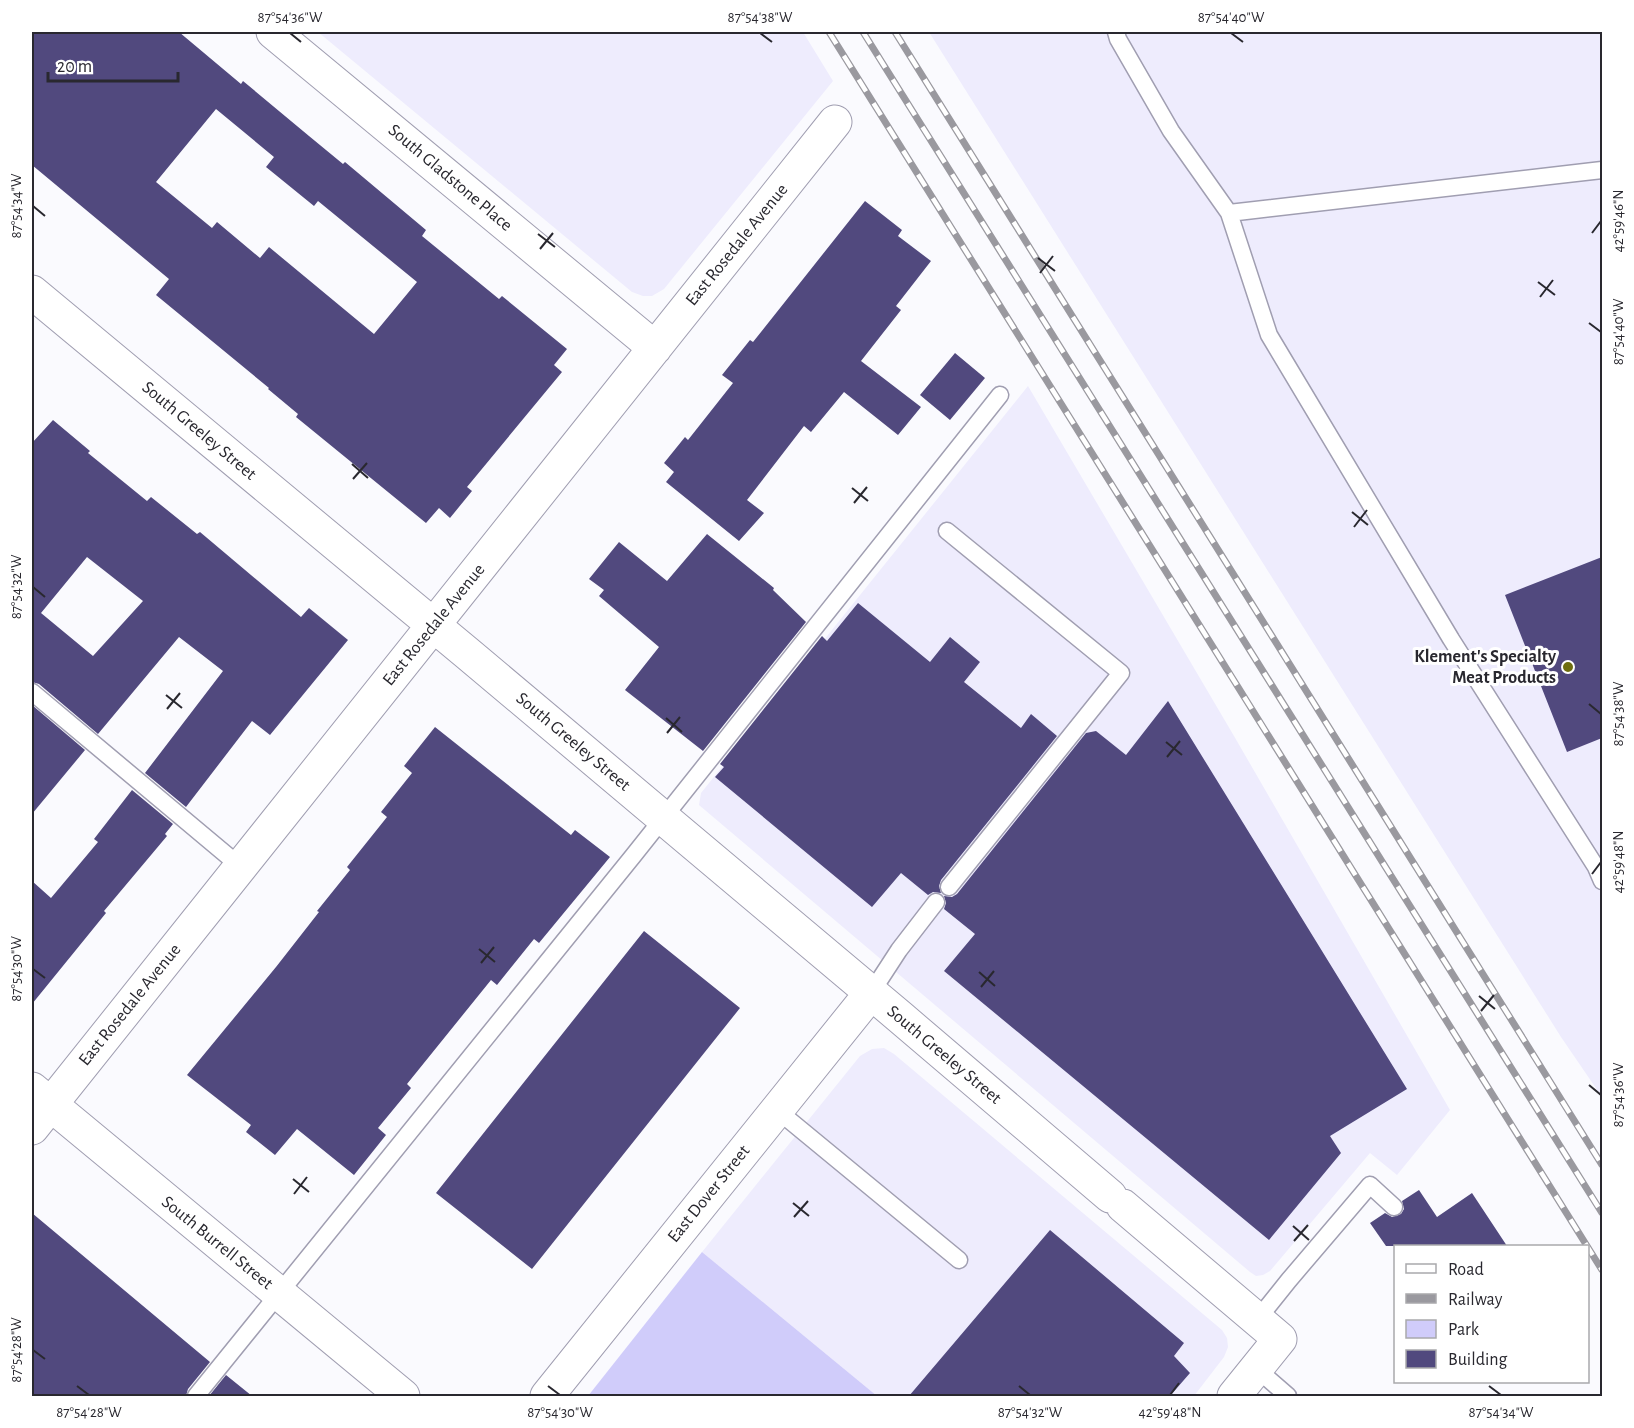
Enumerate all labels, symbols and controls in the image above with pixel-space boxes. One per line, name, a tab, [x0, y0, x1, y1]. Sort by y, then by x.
text: 87°54'36"W	[258, 10, 323, 25]
text: 87°54'38"W	[728, 10, 793, 25]
text: 87°54'40"W	[1198, 10, 1265, 25]
scale bar	[48, 45, 178, 83]
text: 20 m	[57, 58, 92, 76]
street label: South Gladstone Place	[385, 121, 515, 235]
text: 87°54'34"W	[9, 173, 24, 238]
street label: East Rosedale Avenue	[683, 181, 791, 309]
text: 42°59'46"N	[1611, 190, 1626, 252]
text: 87°54'40"W	[1611, 298, 1626, 365]
street label: South Greeley Street	[139, 378, 260, 484]
text: 87°54'32"W	[9, 554, 24, 619]
street label: East Rosedale Avenue	[380, 561, 488, 689]
place label: Klement's Specialty Meat Products	[1414, 648, 1557, 687]
marker: Klement's Specialty Meat Products	[1561, 660, 1575, 674]
text: 87°54'38"W	[1611, 681, 1626, 746]
street label: South Greeley Street	[513, 689, 634, 795]
text: 42°59'48"N	[1611, 830, 1626, 894]
text: 87°54'30"W	[9, 936, 24, 1002]
street label: East Rosedale Avenue	[76, 941, 184, 1069]
street label: South Greeley Street	[884, 1002, 1005, 1108]
text: 87°54'36"W	[1611, 1062, 1626, 1127]
street label: East Dover Street	[665, 1142, 754, 1246]
street label: South Burrell Street	[158, 1193, 276, 1293]
legend	[1394, 1245, 1589, 1383]
text: Road	[1448, 1261, 1484, 1279]
text: Railway	[1448, 1291, 1503, 1309]
text: 87°54'28"W	[9, 1317, 24, 1383]
text: Park	[1448, 1321, 1480, 1339]
text: Building	[1448, 1351, 1508, 1369]
text: 87°54'28"W	[56, 1405, 122, 1420]
text: 87°54'30"W	[527, 1405, 593, 1420]
text: 87°54'32"W	[998, 1405, 1063, 1420]
text: 42°59'48"N	[1138, 1405, 1202, 1420]
text: 87°54'34"W	[1469, 1405, 1534, 1420]

